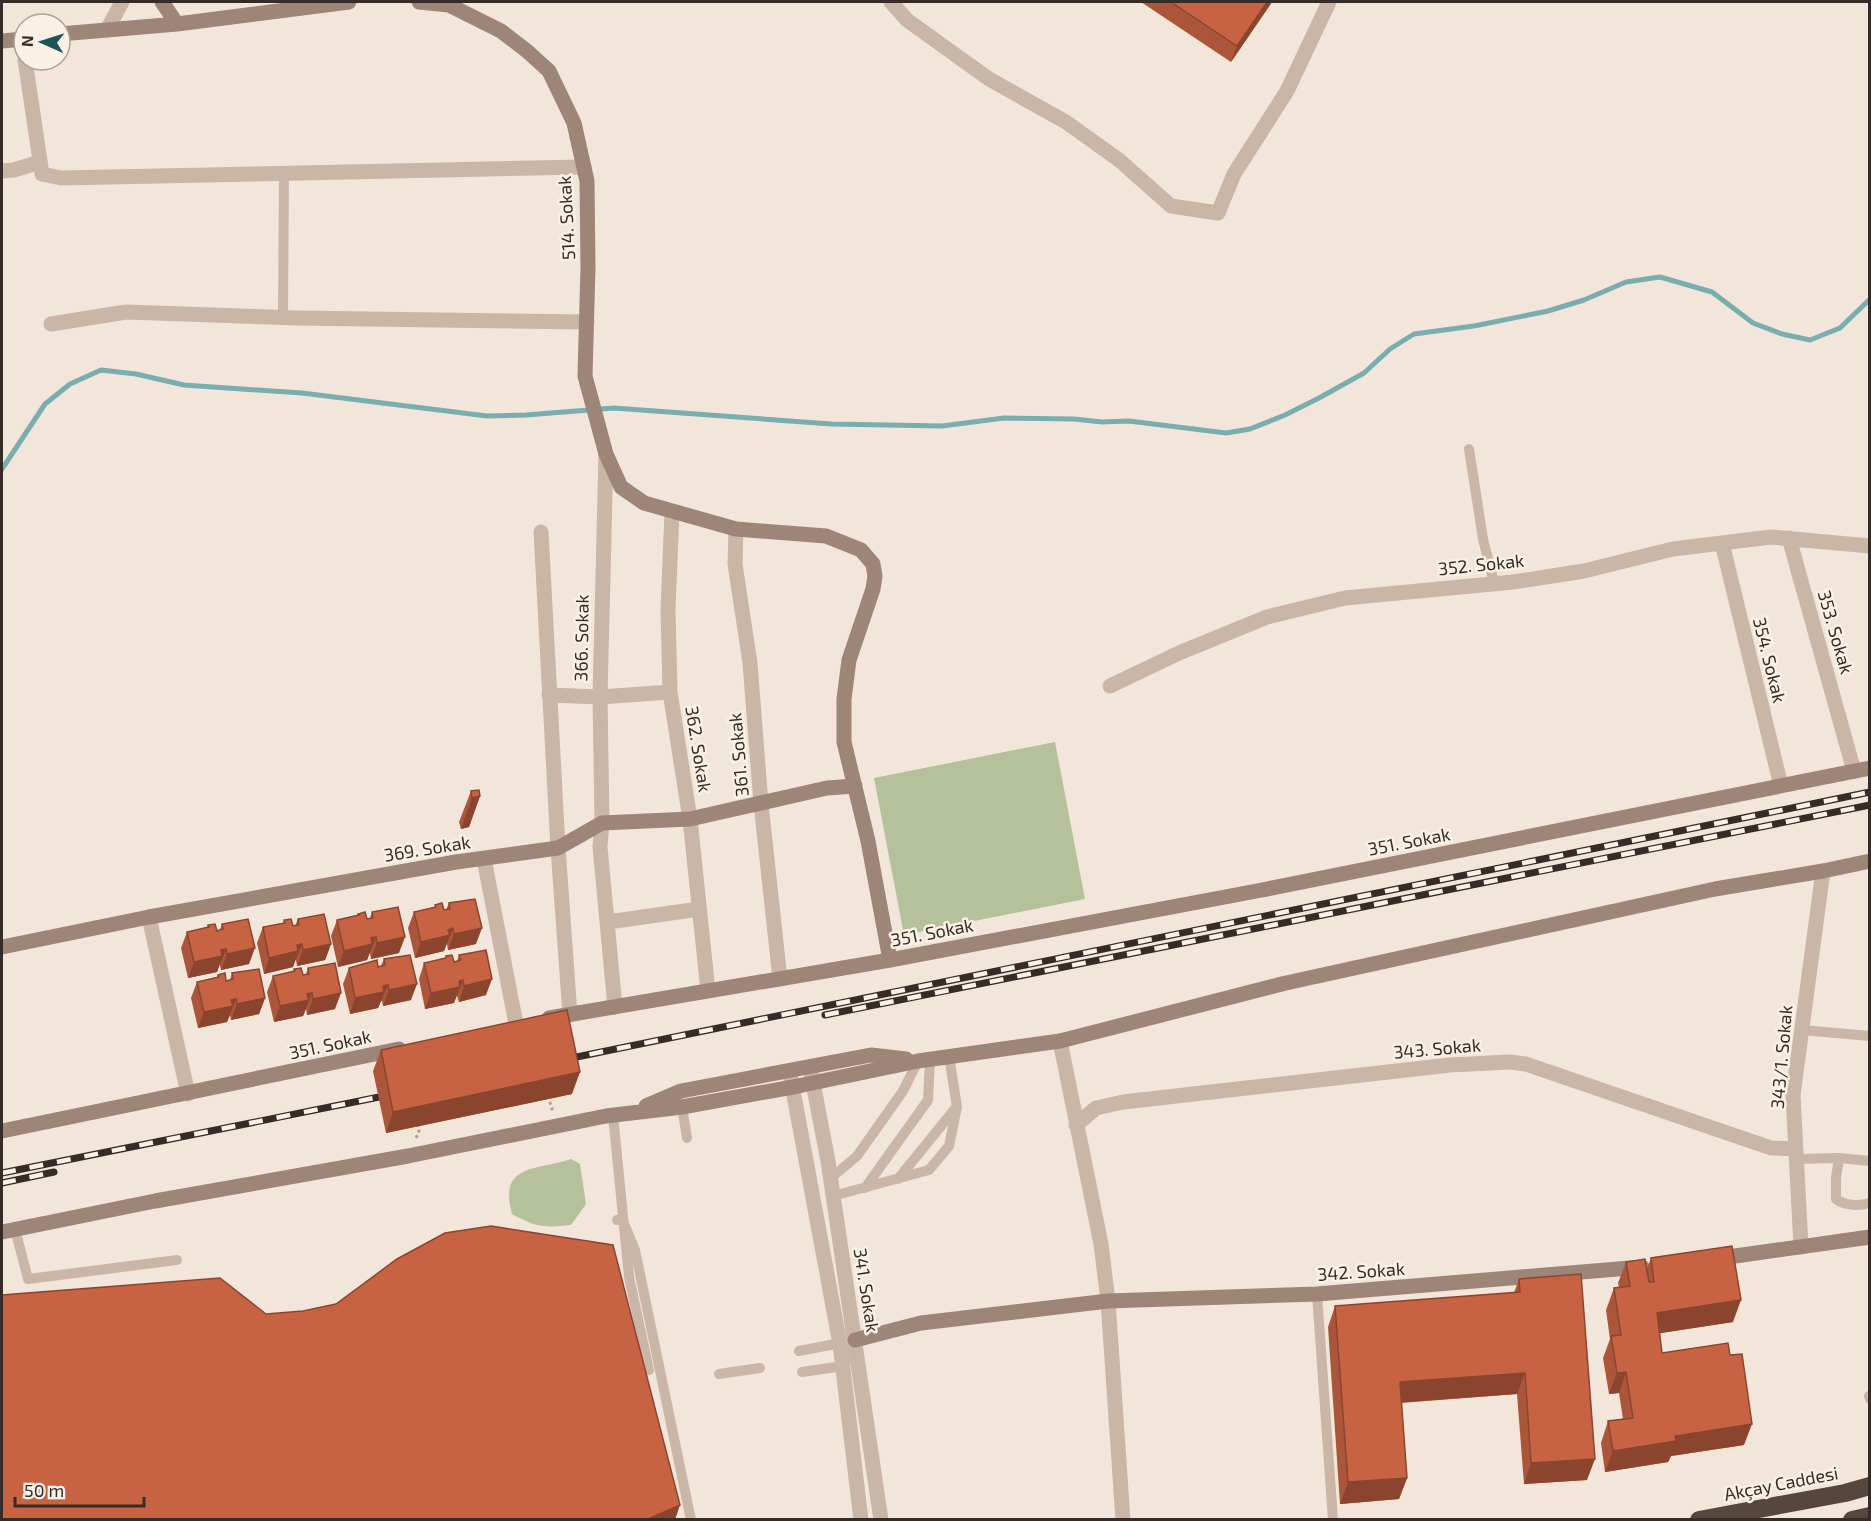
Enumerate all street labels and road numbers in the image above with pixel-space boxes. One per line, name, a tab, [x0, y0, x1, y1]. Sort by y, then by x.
street label: 514. Sokak	[553, 175, 579, 261]
street label: 352. Sokak	[1437, 549, 1525, 579]
street label: 353. Sokak	[1814, 587, 1858, 677]
street label: 366. Sokak	[569, 594, 593, 682]
street label: 354. Sokak	[1749, 615, 1791, 705]
street label: 362. Sokak	[681, 704, 717, 794]
street label: 361. Sokak	[723, 712, 753, 798]
street label: 351. Sokak	[1366, 822, 1452, 860]
street label: 369. Sokak	[382, 830, 472, 866]
street label: 351. Sokak	[889, 913, 975, 951]
street label: 343/1. Sokak	[1765, 1004, 1797, 1110]
street label: 351. Sokak	[287, 1025, 373, 1063]
street label: 343. Sokak	[1392, 1033, 1482, 1063]
street label: 341. Sokak	[849, 1246, 885, 1334]
street label: 342. Sokak	[1316, 1257, 1406, 1285]
street label: Akçay Caddesi	[1722, 1461, 1840, 1506]

